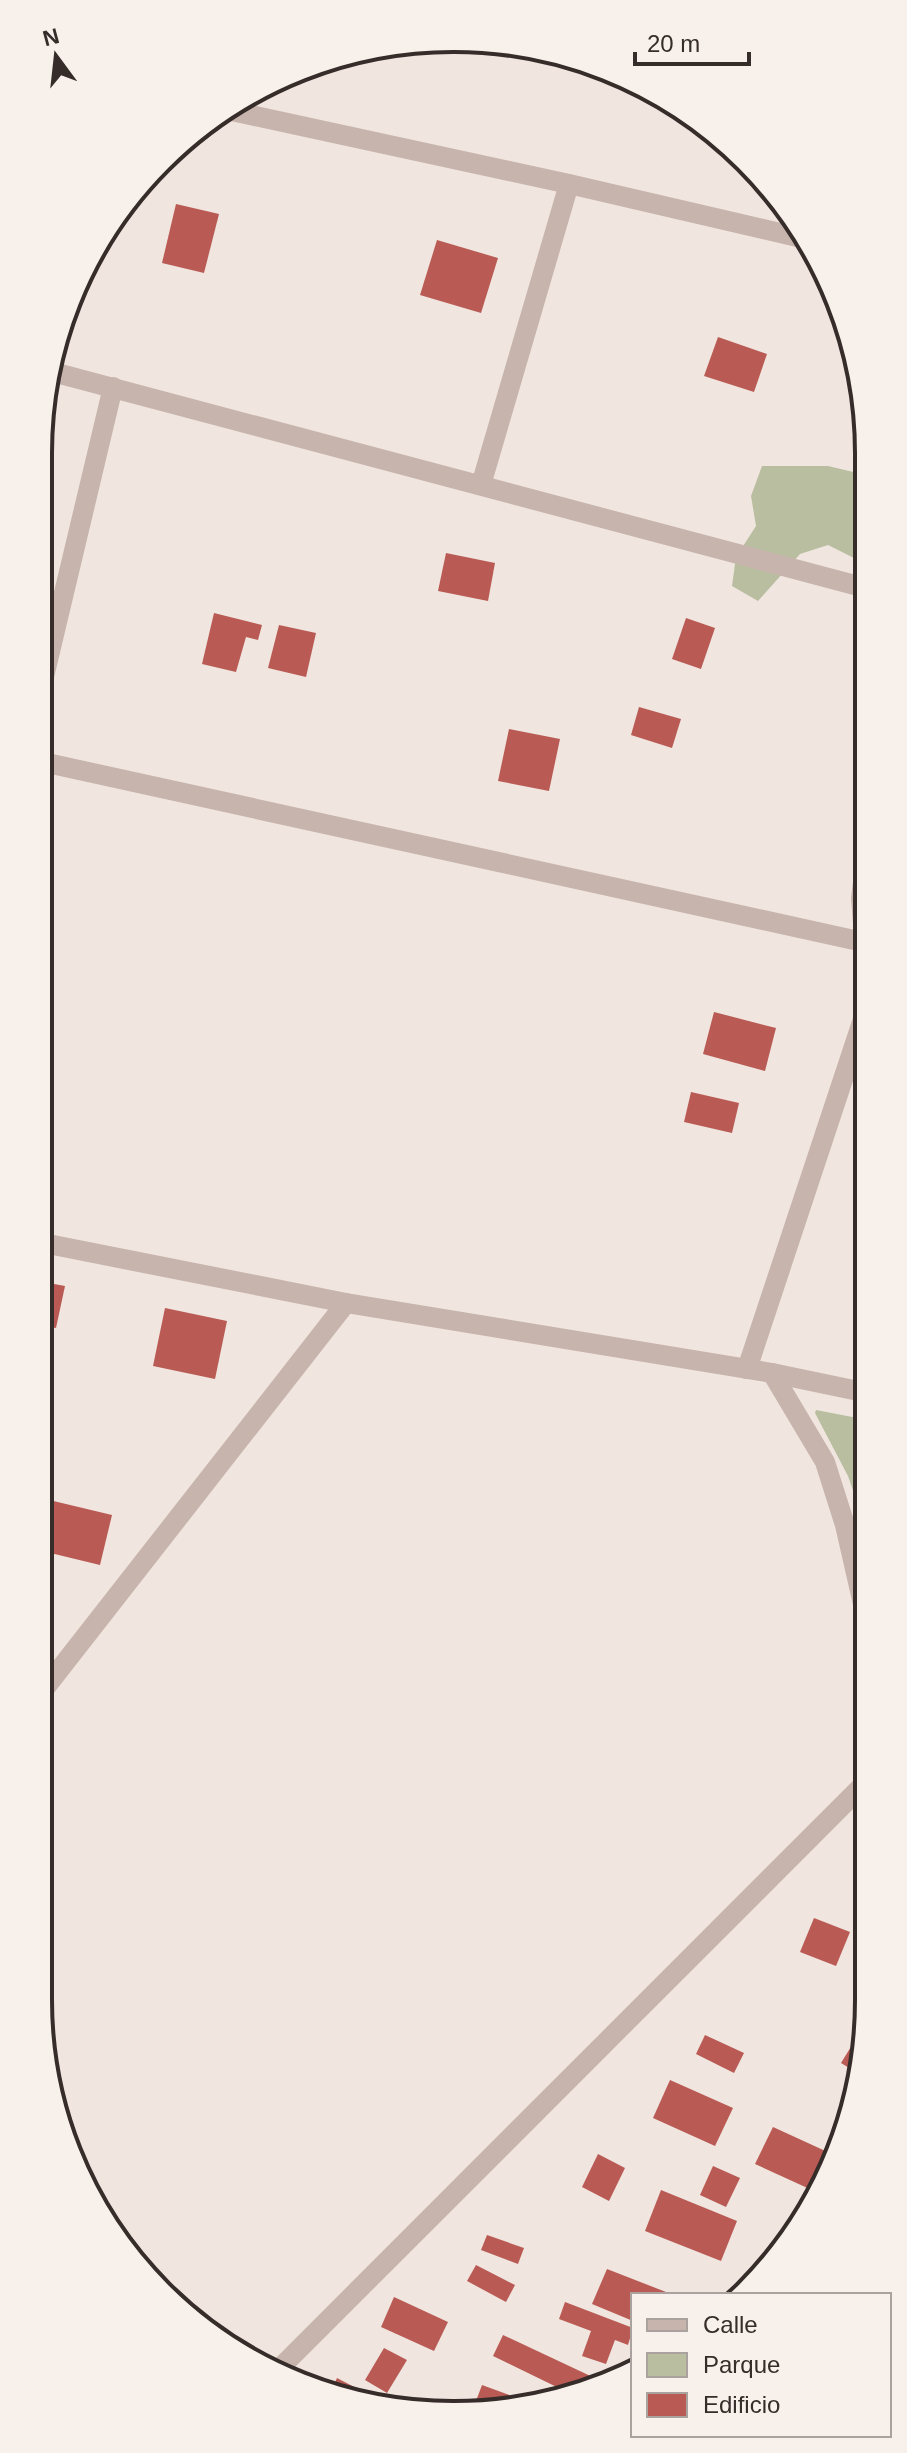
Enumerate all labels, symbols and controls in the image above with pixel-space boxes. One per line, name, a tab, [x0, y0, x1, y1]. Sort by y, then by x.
north arrow	[16, 16, 96, 96]
scale bar	[635, 16, 749, 66]
text: N	[40, 23, 62, 51]
text: 20 m	[647, 30, 700, 57]
legend	[631, 2293, 891, 2437]
text: Calle	[703, 2311, 758, 2338]
text: Parque	[703, 2351, 780, 2378]
text: Edificio	[703, 2391, 780, 2418]

